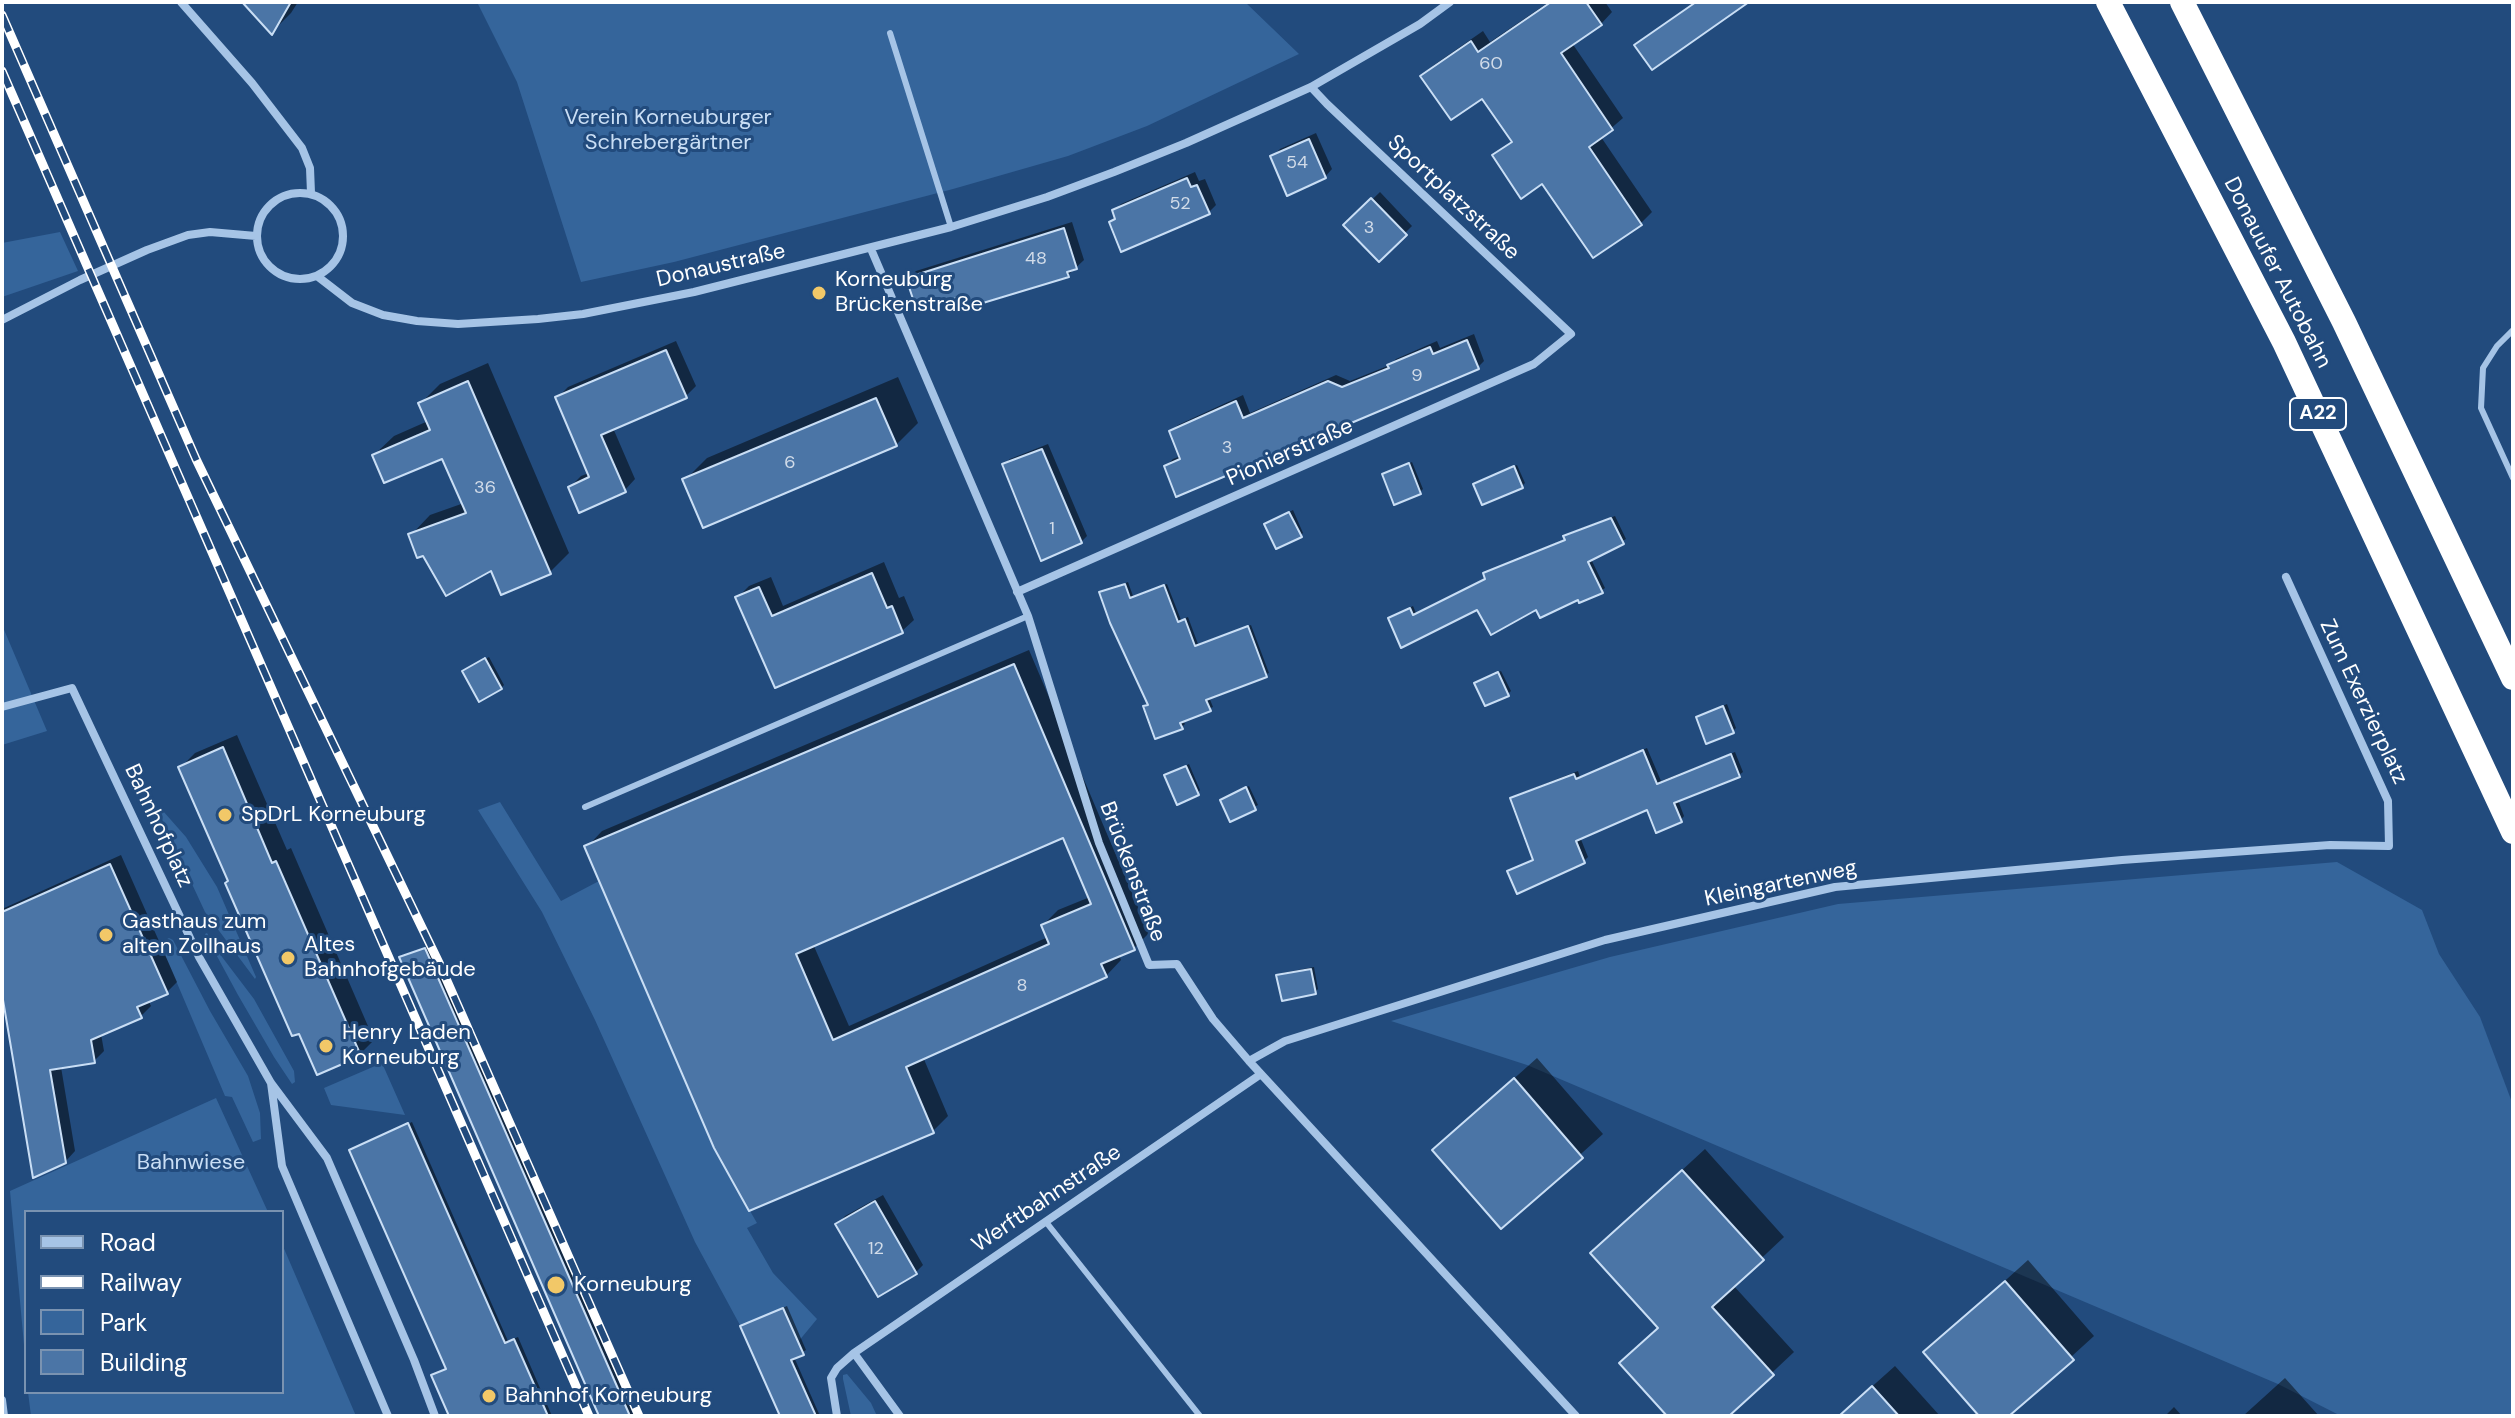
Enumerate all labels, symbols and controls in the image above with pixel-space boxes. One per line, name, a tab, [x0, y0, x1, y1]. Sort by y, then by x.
house number: 60	[1479, 53, 1503, 75]
park label: Verein Korneuburger Schrebergärtner	[564, 105, 772, 156]
street label: Sportplatzstraße	[1381, 130, 1525, 266]
house number: 54	[1286, 152, 1308, 174]
street label: Donauufer Autobahn	[2217, 173, 2337, 373]
house number: 52	[1169, 193, 1191, 215]
house number: 3	[1364, 217, 1374, 239]
street label: Donaustraße	[654, 238, 788, 294]
house number: 48	[1025, 248, 1047, 270]
place label: Korneuburg Brückenstraße	[835, 267, 983, 318]
marker: Korneuburg Brückenstraße	[810, 284, 828, 302]
house number: 9	[1411, 365, 1423, 387]
road number: A22	[2290, 398, 2346, 430]
street label: Pionierstraße	[1223, 413, 1357, 493]
house number: 3	[1222, 437, 1232, 459]
house number: 6	[784, 452, 796, 474]
house number: 36	[474, 477, 496, 499]
house number: 1	[1049, 518, 1055, 540]
street label: Zum Exerzierplatz	[2313, 616, 2413, 788]
street label: Bahnhofplatz	[118, 760, 198, 892]
street label: Brückenstraße	[1093, 798, 1171, 946]
place label: SpDrL Korneuburg	[241, 802, 426, 828]
marker: SpDrL Korneuburg	[216, 806, 234, 824]
street label: Kleingartenweg	[1702, 855, 1860, 913]
place label: Gasthaus zum alten Zollhaus	[122, 909, 266, 960]
marker: Gasthaus zum alten Zollhaus	[97, 926, 115, 944]
place label: Altes Bahnhofgebäude	[304, 932, 476, 984]
marker: Altes Bahnhofgebäude	[279, 949, 297, 967]
house number: 8	[1017, 975, 1027, 997]
place label: Henry Laden Korneuburg	[342, 1020, 471, 1072]
marker: Henry Laden Korneuburg	[317, 1037, 335, 1055]
street label: Werftbahnstraße	[968, 1139, 1126, 1259]
park label: Bahnwiese	[137, 1150, 245, 1176]
legend	[24, 1210, 284, 1394]
text: Road	[100, 1227, 156, 1258]
house number: 12	[868, 1238, 884, 1260]
text: Railway	[100, 1267, 182, 1298]
place label: Korneuburg	[574, 1272, 692, 1298]
marker: Korneuburg	[545, 1274, 567, 1296]
text: Park	[100, 1307, 147, 1338]
text: Building	[100, 1347, 187, 1378]
place label: Bahnhof Korneuburg	[505, 1383, 712, 1409]
marker: Bahnhof Korneuburg	[480, 1387, 498, 1405]

